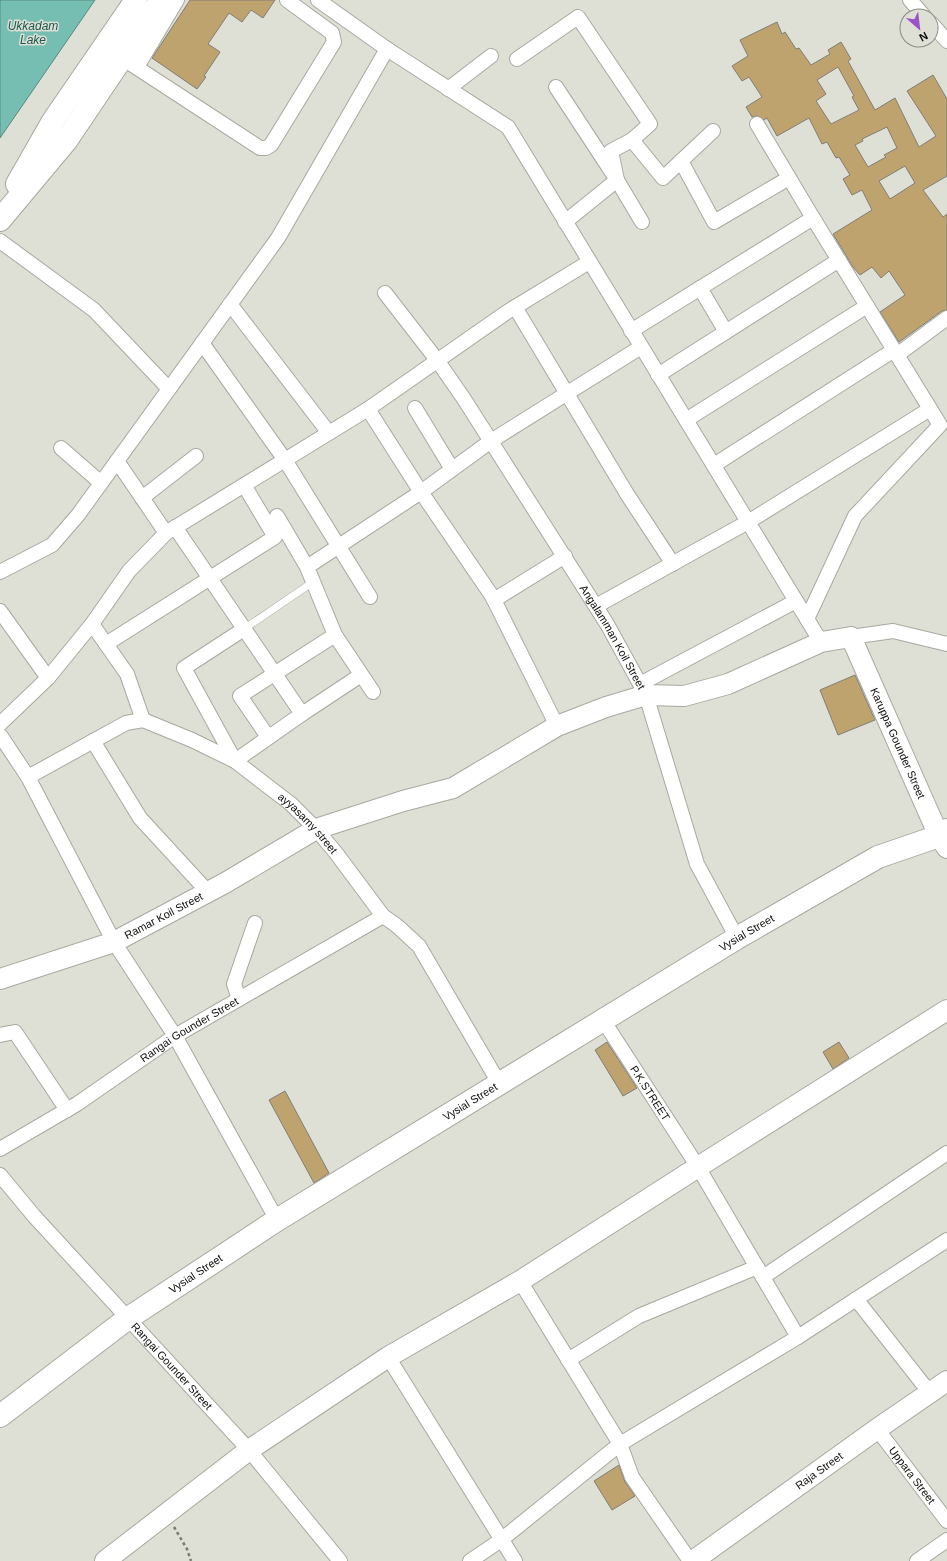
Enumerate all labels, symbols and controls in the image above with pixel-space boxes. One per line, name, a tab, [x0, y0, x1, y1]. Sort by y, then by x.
north arrow	[899, 8, 939, 48]
water label: Ukkadam Lake	[8, 19, 58, 47]
text: N	[917, 30, 930, 44]
street label: Angalamman Koil Street	[578, 583, 648, 691]
street label: Karuppa Gounder Street	[868, 686, 928, 800]
street label: ayyasamy street	[276, 790, 340, 856]
street label: Ramar Koil Street	[122, 890, 205, 941]
street label: Vysial Street	[717, 912, 776, 953]
street label: Rangai Gounder Street	[138, 995, 241, 1064]
street label: P.K.STREET	[628, 1063, 672, 1123]
street label: Vysial Street	[441, 1080, 499, 1123]
street label: Vysial Street	[167, 1252, 225, 1296]
street label: Rangai Gounder Street	[129, 1320, 215, 1412]
street label: Uppara Street	[887, 1444, 938, 1506]
street label: Raja Street	[793, 1450, 845, 1492]

